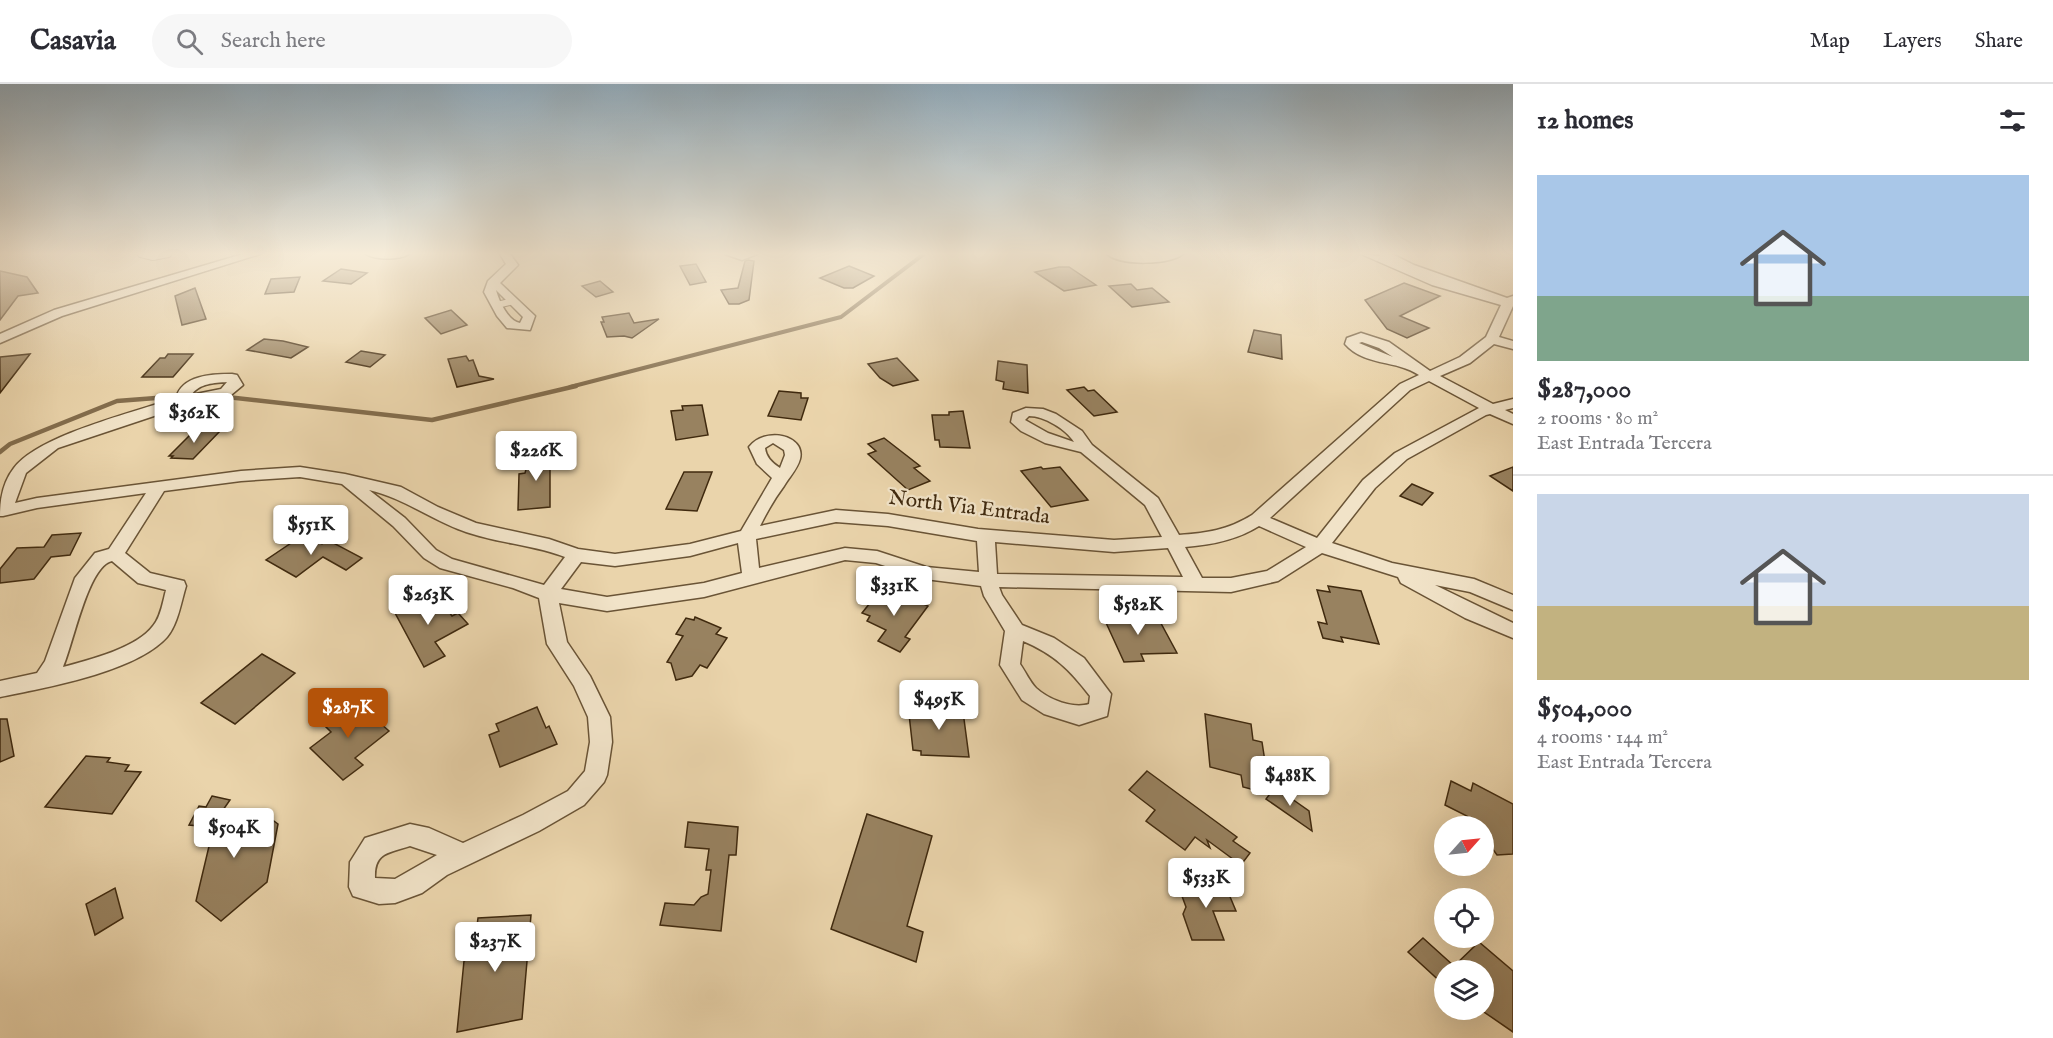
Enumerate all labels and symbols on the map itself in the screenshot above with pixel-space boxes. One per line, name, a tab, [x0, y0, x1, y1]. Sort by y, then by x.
pin: $362K	[152, 393, 236, 444]
pin: $226K	[494, 431, 578, 482]
street label: North Via Entrada	[887, 485, 1052, 531]
pin: $551K	[269, 505, 353, 556]
pin: $331K	[852, 566, 936, 617]
pin: $263K	[386, 575, 470, 626]
pin: $582K	[1096, 585, 1180, 636]
pin: $495K	[897, 680, 981, 731]
pin: $287K	[306, 688, 390, 739]
pin: $488K	[1248, 756, 1332, 807]
pin: $504K	[192, 808, 276, 859]
north arrow	[1434, 816, 1494, 876]
pin: $533K	[1164, 858, 1248, 909]
pin: $237K	[453, 922, 537, 973]

